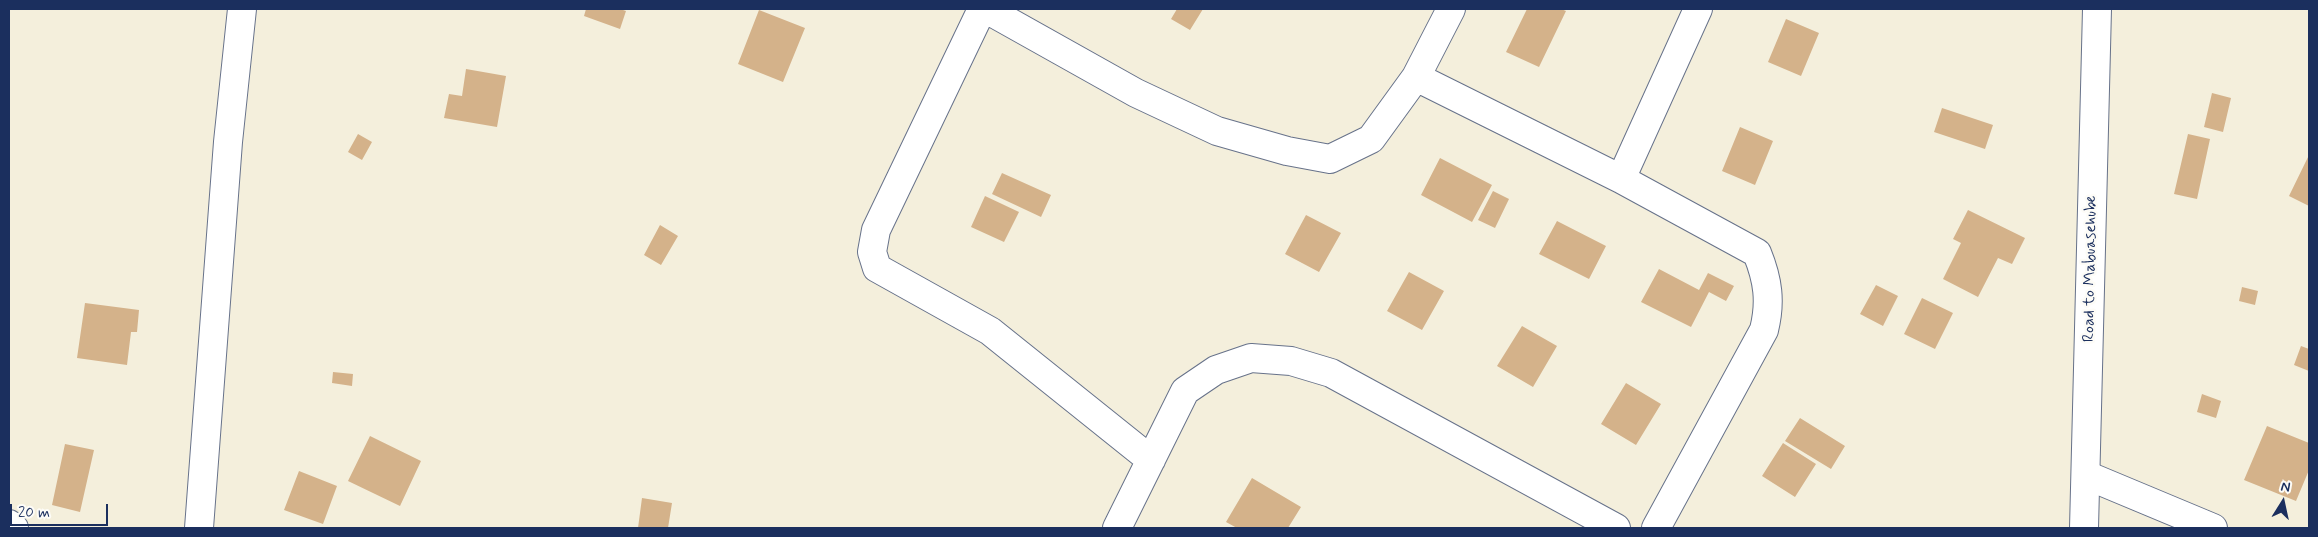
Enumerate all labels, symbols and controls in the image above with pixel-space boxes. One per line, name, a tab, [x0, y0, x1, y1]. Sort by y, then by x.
street label: Road to Mabuasehube	[2080, 196, 2102, 342]
north arrow	[2258, 477, 2308, 527]
text: N	[2279, 478, 2292, 497]
scale bar	[12, 494, 110, 526]
text: 20 m	[18, 503, 50, 523]

